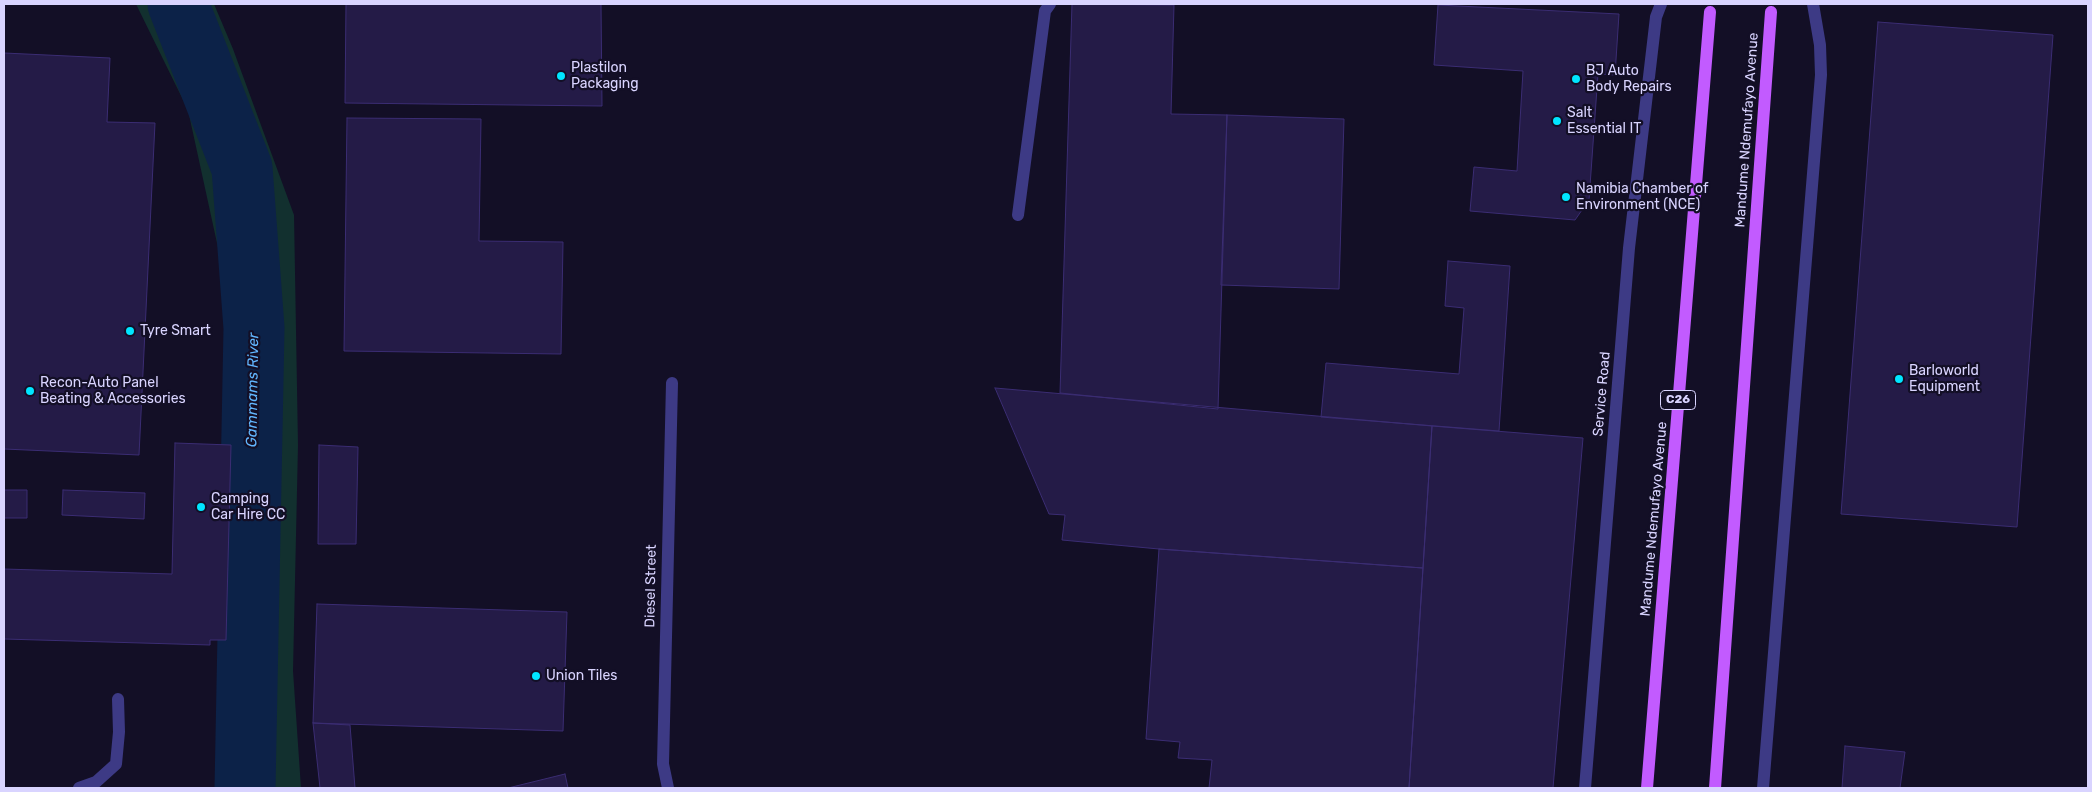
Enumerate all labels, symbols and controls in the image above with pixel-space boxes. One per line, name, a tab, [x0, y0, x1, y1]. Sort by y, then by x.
street label: Mandume Ndemufayo Avenue	[1732, 32, 1762, 228]
place label: Plastilon Packaging	[571, 60, 639, 92]
place label: BJ Auto Body Repairs	[1586, 63, 1672, 95]
marker: Plastilon Packaging	[555, 70, 567, 82]
marker: BJ Auto Body Repairs	[1570, 73, 1582, 85]
place label: Salt Essential IT	[1567, 105, 1641, 138]
marker: Salt Essential IT	[1551, 115, 1563, 127]
place label: Namibia Chamber of Environment (NCE)	[1576, 181, 1708, 213]
marker: Namibia Chamber of Environment (NCE)	[1560, 191, 1572, 203]
place label: Tyre Smart	[140, 323, 211, 339]
marker: Tyre Smart	[124, 325, 136, 337]
water label: Gammams River	[243, 332, 263, 448]
street label: Service Road	[1590, 351, 1614, 437]
place label: Barloworld Equipment	[1909, 363, 1980, 396]
marker: Barloworld Equipment	[1893, 373, 1905, 385]
place label: Recon-Auto Panel Beating & Accessories	[40, 375, 186, 408]
marker: Recon-Auto Panel Beating & Accessories	[24, 385, 36, 397]
road number: C26	[1660, 390, 1696, 410]
street label: Mandume Ndemufayo Avenue	[1637, 421, 1671, 617]
place label: Camping Car Hire CC	[211, 491, 285, 524]
marker: Camping Car Hire CC	[195, 501, 207, 513]
street label: Diesel Street	[642, 544, 660, 628]
place label: Union Tiles	[546, 668, 617, 684]
marker: Union Tiles	[530, 670, 542, 682]

